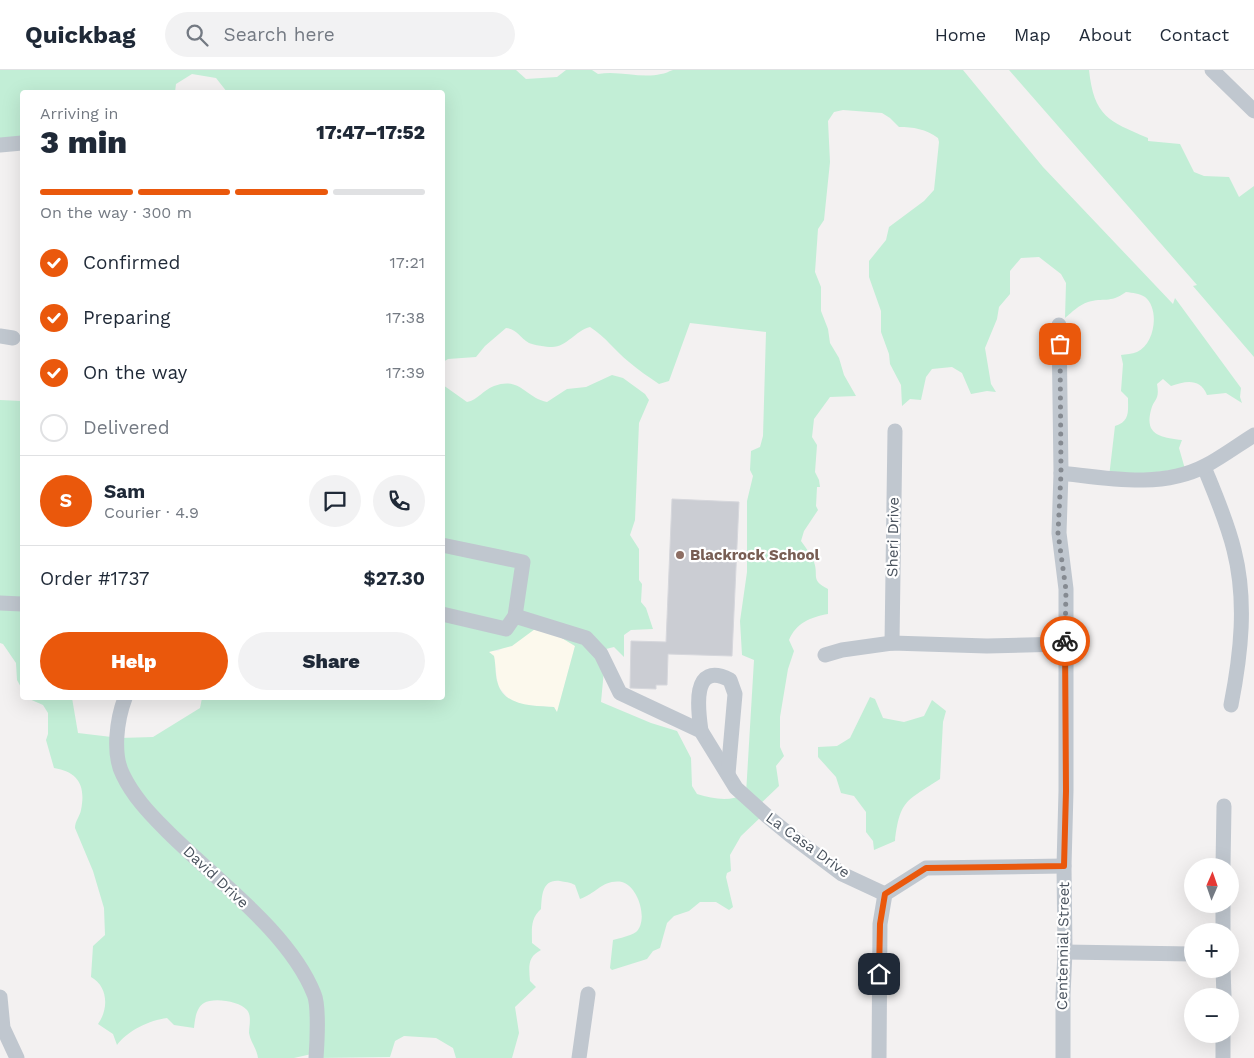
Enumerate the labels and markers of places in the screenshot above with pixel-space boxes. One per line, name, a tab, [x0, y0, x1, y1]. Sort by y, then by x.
pin	[1039, 323, 1081, 365]
place label: Blackrock School	[690, 546, 819, 564]
marker: Blackrock School	[674, 549, 686, 561]
pin	[858, 953, 900, 995]

